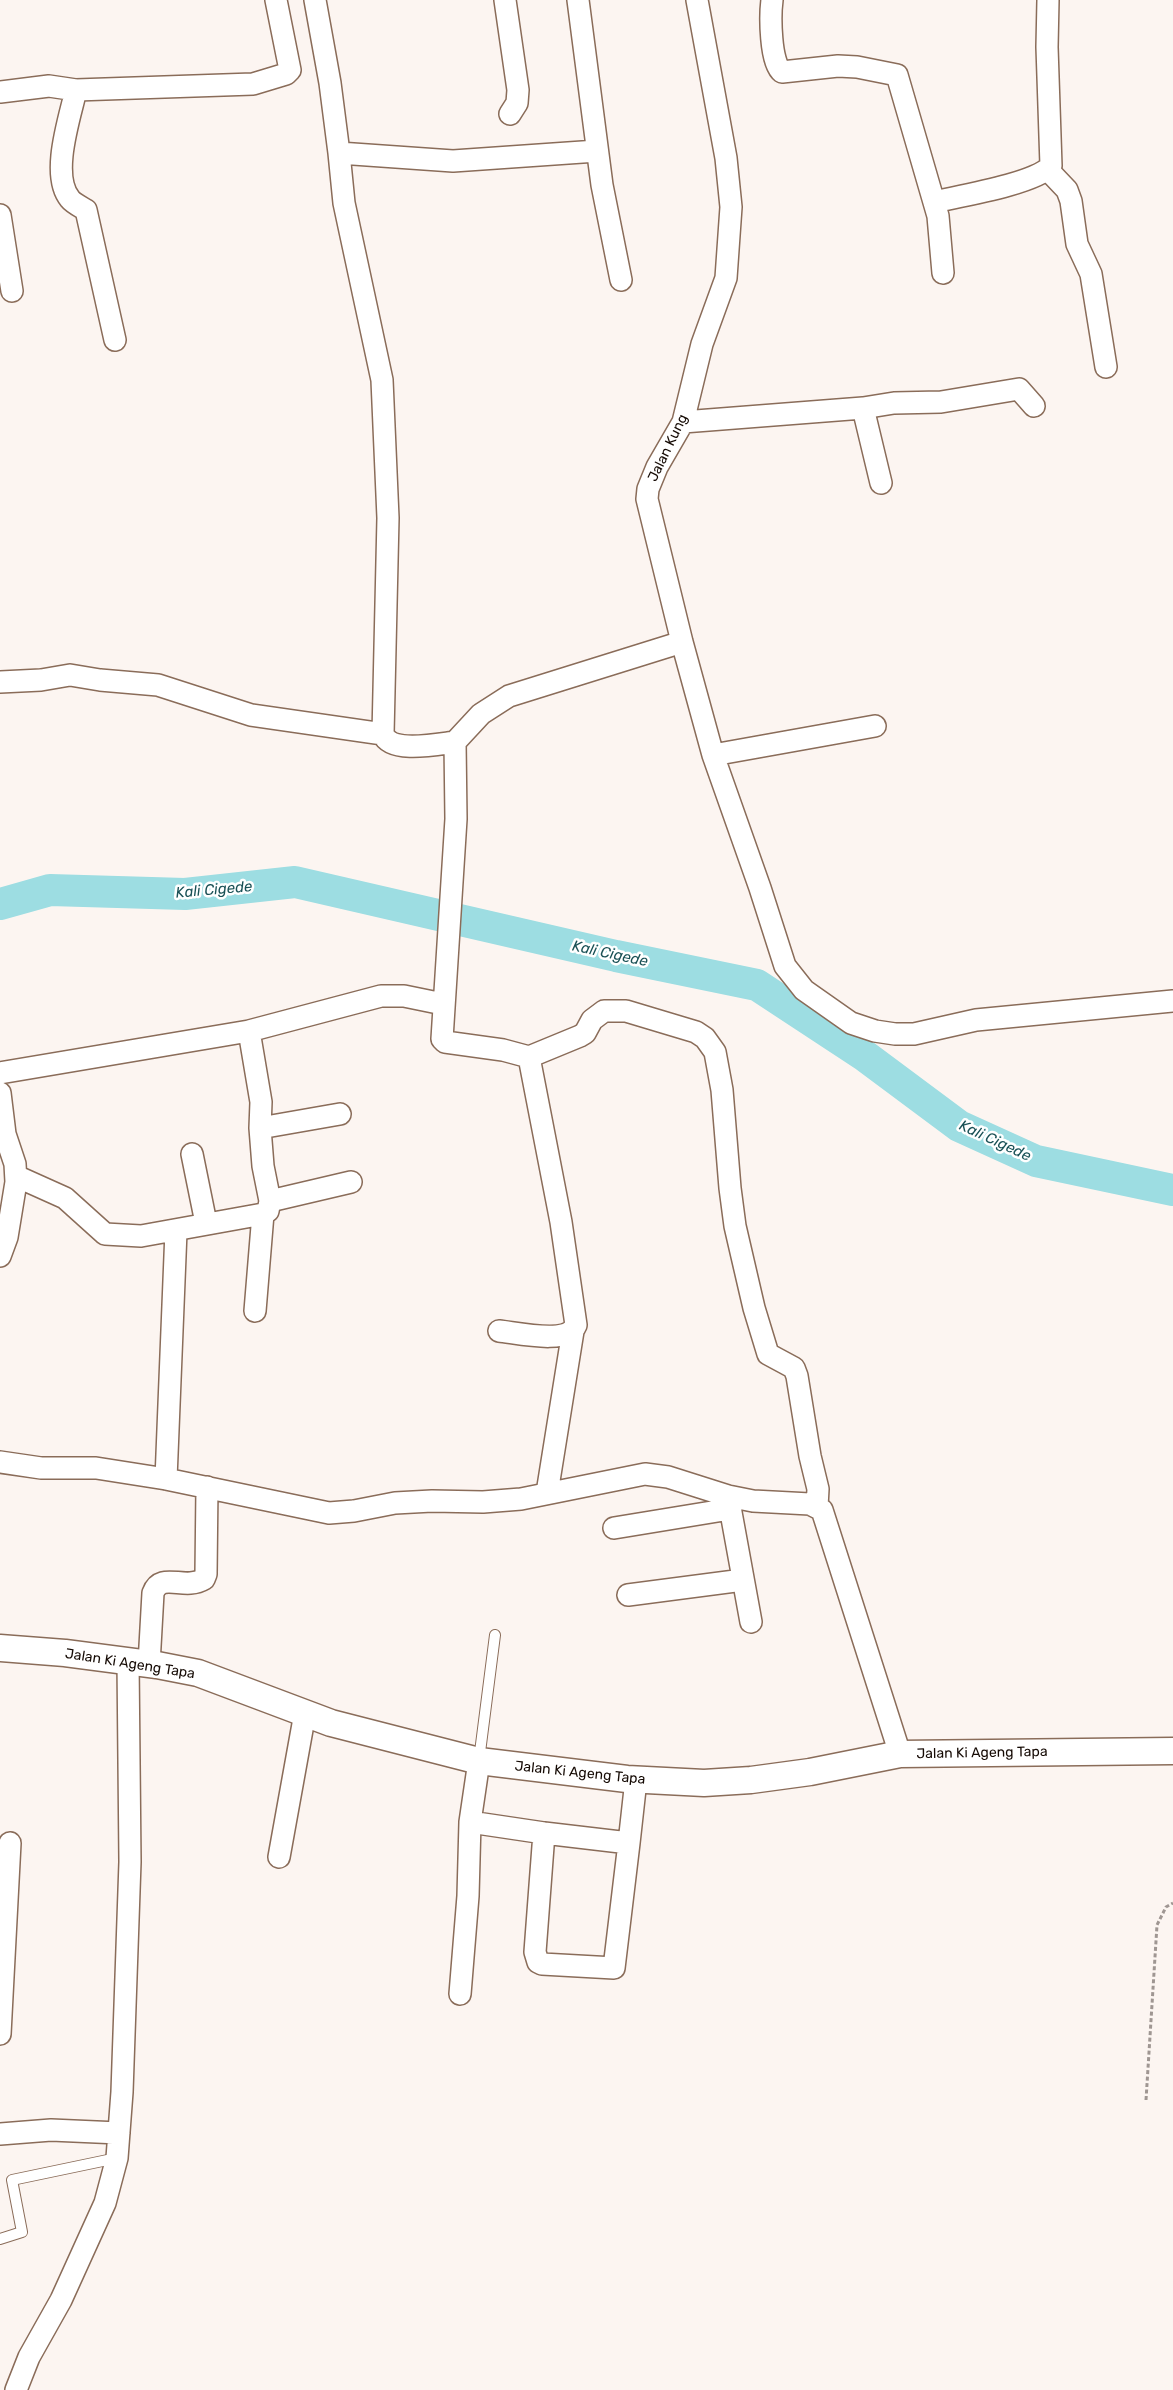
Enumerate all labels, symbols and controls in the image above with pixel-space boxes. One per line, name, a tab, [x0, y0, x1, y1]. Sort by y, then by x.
street label: Jalan Kung	[644, 412, 692, 484]
water label: Kali Cigede	[175, 878, 253, 902]
water label: Kali Cigede	[571, 937, 649, 971]
water label: Kali Cigede	[956, 1117, 1034, 1165]
street label: Jalan Ki Ageng Tapa	[64, 1645, 196, 1683]
street label: Jalan Ki Ageng Tapa	[916, 1743, 1048, 1763]
street label: Jalan Ki Ageng Tapa	[514, 1758, 646, 1788]

